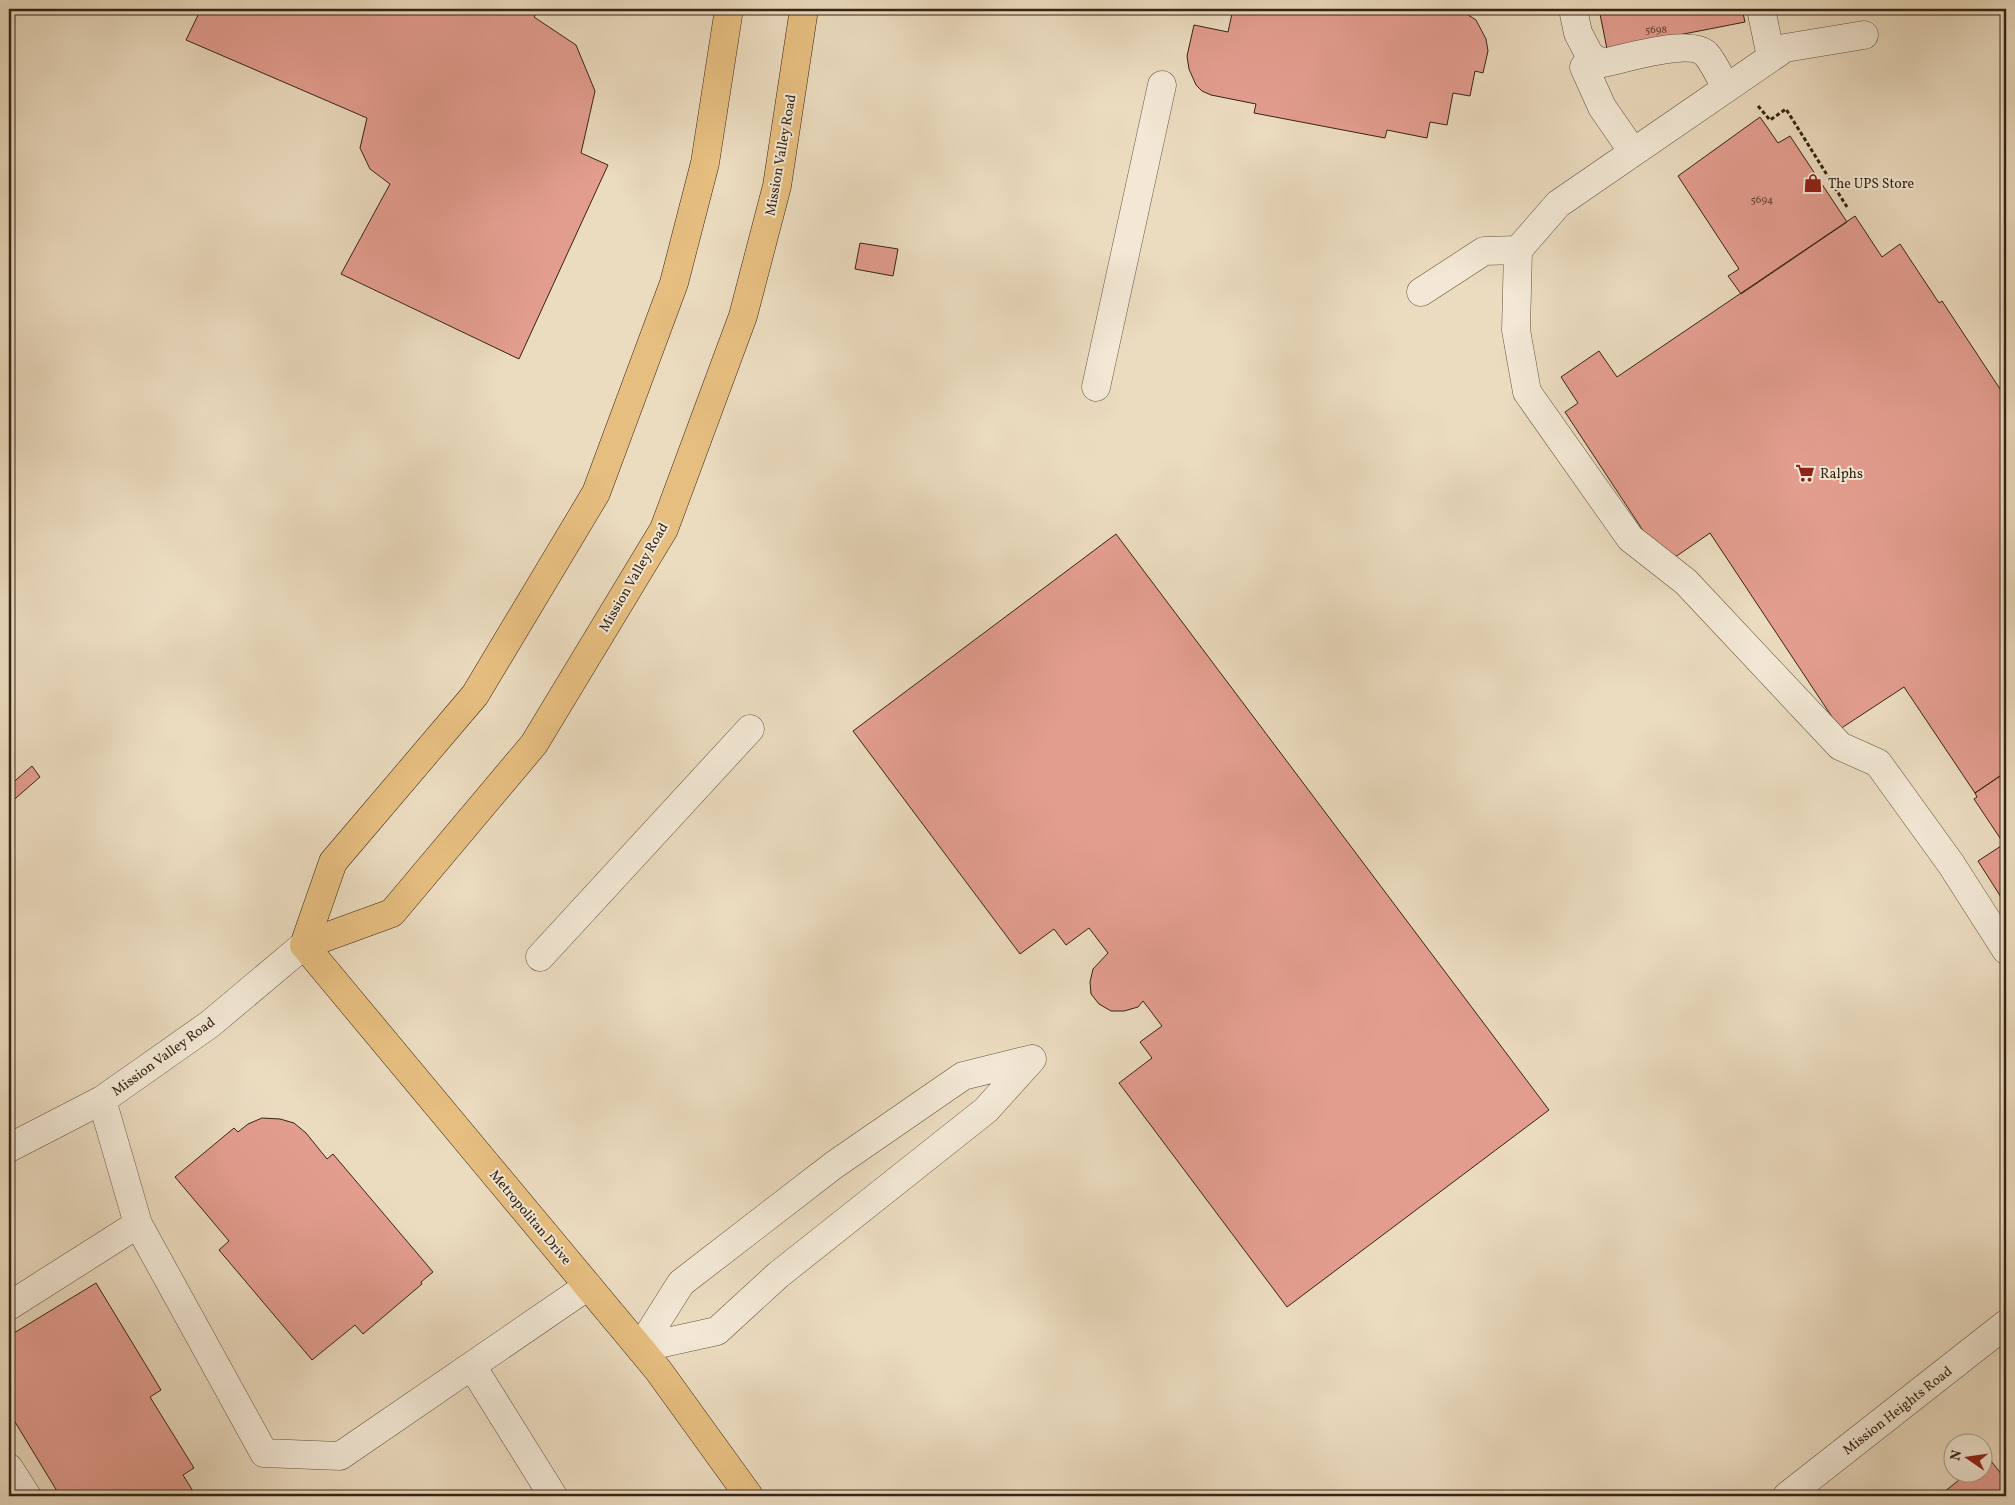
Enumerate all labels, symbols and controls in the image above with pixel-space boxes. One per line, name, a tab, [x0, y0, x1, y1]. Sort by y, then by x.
house number: 5698	[1645, 23, 1667, 38]
street label: Mission Valley Road	[761, 93, 802, 218]
shop icon: The UPS Store	[1802, 172, 1824, 194]
place label: The UPS Store	[1828, 175, 1915, 194]
house number: 5694	[1751, 193, 1774, 208]
supermarket icon: Ralphs	[1794, 462, 1816, 484]
place label: Ralphs	[1820, 465, 1863, 484]
street label: Mission Valley Road	[595, 519, 673, 636]
street label: Mission Valley Road	[108, 1013, 219, 1101]
street label: Metropolitan Drive	[484, 1166, 575, 1270]
street label: Mission Heights Road	[1839, 1362, 1957, 1460]
north arrow	[1942, 1432, 1992, 1482]
text: N	[1946, 1448, 1967, 1463]

